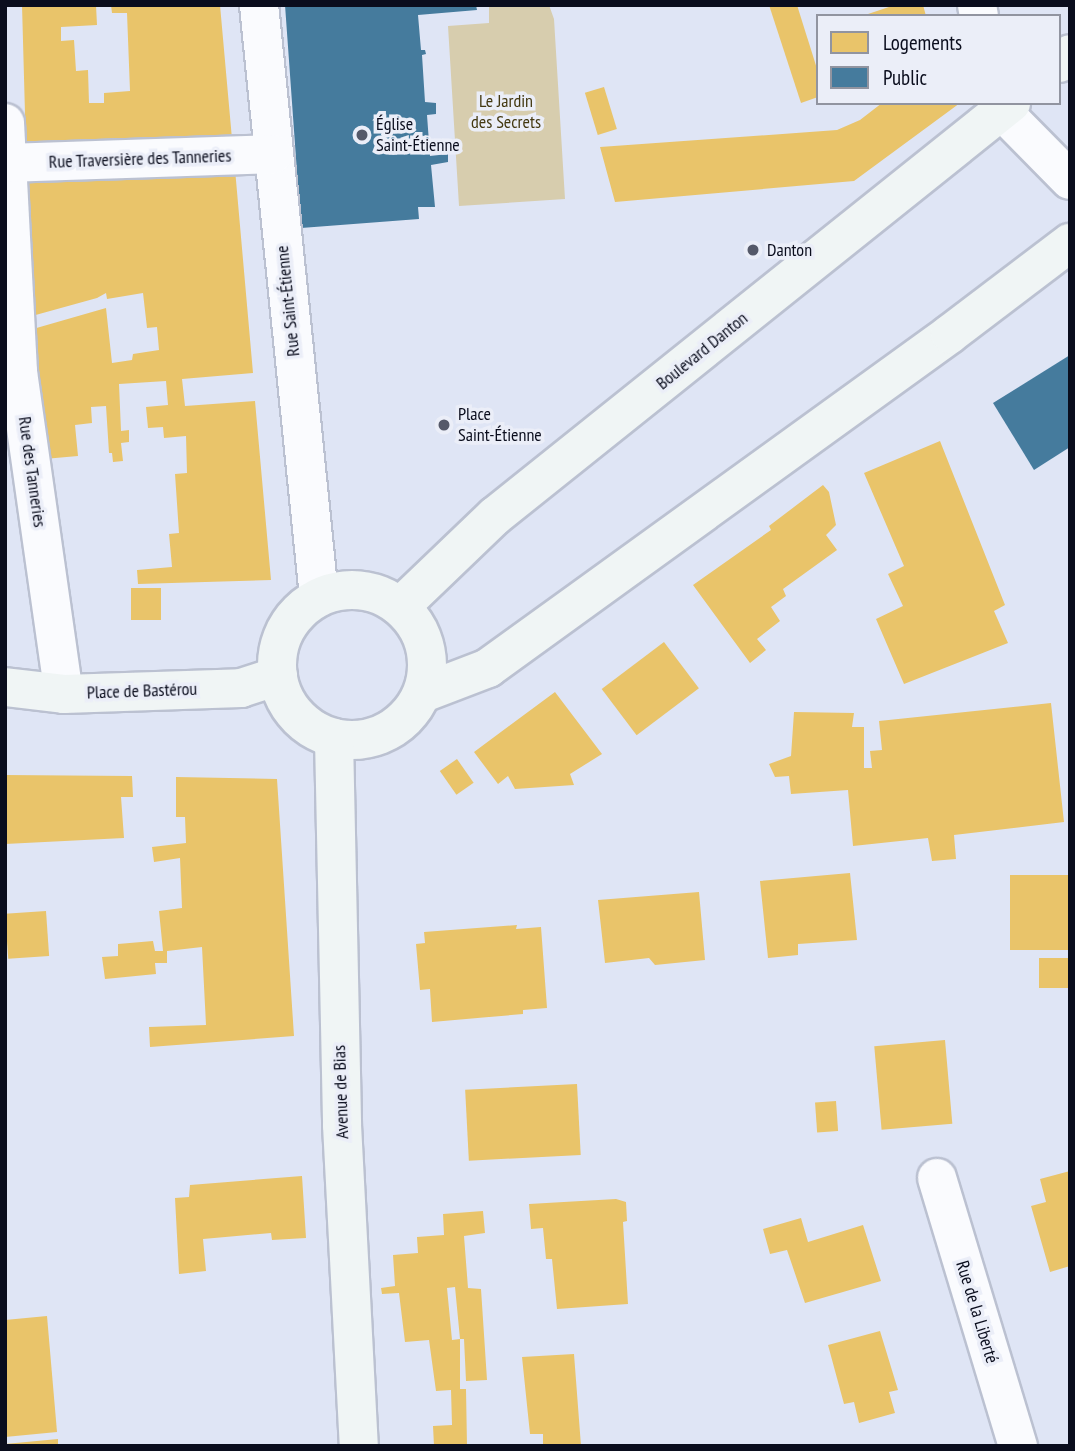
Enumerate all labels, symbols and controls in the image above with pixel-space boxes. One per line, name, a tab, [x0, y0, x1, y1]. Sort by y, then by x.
legend	[816, 14, 1061, 105]
text: Logements	[883, 29, 962, 56]
text: Public	[883, 64, 927, 91]
park label: Le Jardin des Secrets	[471, 91, 541, 134]
place label: Église Saint-Étienne	[376, 114, 460, 156]
marker: Église Saint-Étienne	[354, 127, 370, 143]
street label: Rue Traversière des Tanneries	[48, 145, 232, 173]
place label: Danton	[767, 239, 812, 261]
marker: Danton	[745, 242, 761, 258]
street label: Rue Saint-Étienne	[271, 244, 305, 358]
street label: Boulevard Danton	[652, 308, 752, 394]
place label: Place Saint-Étienne	[458, 404, 542, 446]
street label: Rue des Tanneries	[14, 415, 50, 529]
marker: Place Saint-Étienne	[436, 417, 452, 433]
street label: Place de Bastérou	[86, 678, 198, 704]
street label: Avenue de Bias	[329, 1045, 353, 1139]
street label: Rue de la Liberté	[951, 1258, 1003, 1366]

